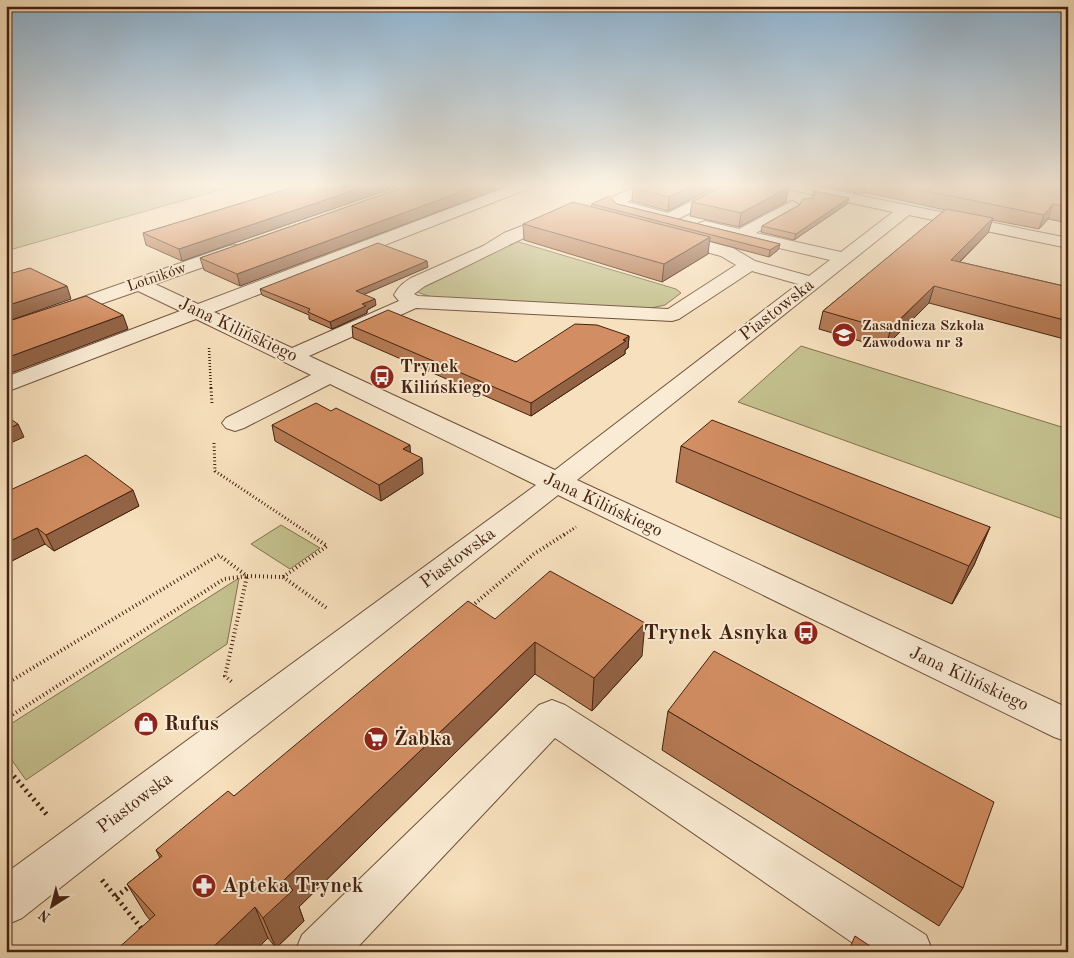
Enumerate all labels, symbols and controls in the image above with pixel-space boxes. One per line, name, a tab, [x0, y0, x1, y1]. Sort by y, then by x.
street label: Lotników	[125, 261, 189, 295]
street label: Piastowska	[736, 276, 818, 344]
street label: Jana Kilińskiego	[176, 295, 300, 365]
place label: Zasadnicza Szkoła Zawodowa nr 3	[862, 319, 985, 351]
school or university icon: Zasadnicza Szkoła Zawodowa nr 3	[831, 322, 857, 348]
place label: Trynek Kilińskiego	[400, 358, 491, 397]
bus stop icon: Trynek Kilińskiego	[369, 364, 395, 390]
street label: Jana Kilińskiego	[541, 470, 665, 540]
street label: Piastowska	[417, 524, 499, 592]
bus stop icon: Trynek Asnyka	[793, 620, 819, 646]
place label: Trynek Asnyka	[644, 623, 788, 644]
street label: Jana Kilińskiego	[907, 644, 1031, 714]
shop icon: Rufus	[133, 711, 159, 737]
place label: Rufus	[164, 714, 219, 735]
supermarket icon: Żabka	[363, 726, 389, 752]
place label: Żabka	[394, 726, 452, 750]
street label: Piastowska	[94, 769, 176, 837]
pharmacy icon: Apteka Trynek	[191, 873, 217, 899]
place label: Apteka Trynek	[222, 876, 364, 897]
north arrow	[28, 880, 78, 930]
text: N	[36, 907, 53, 925]

